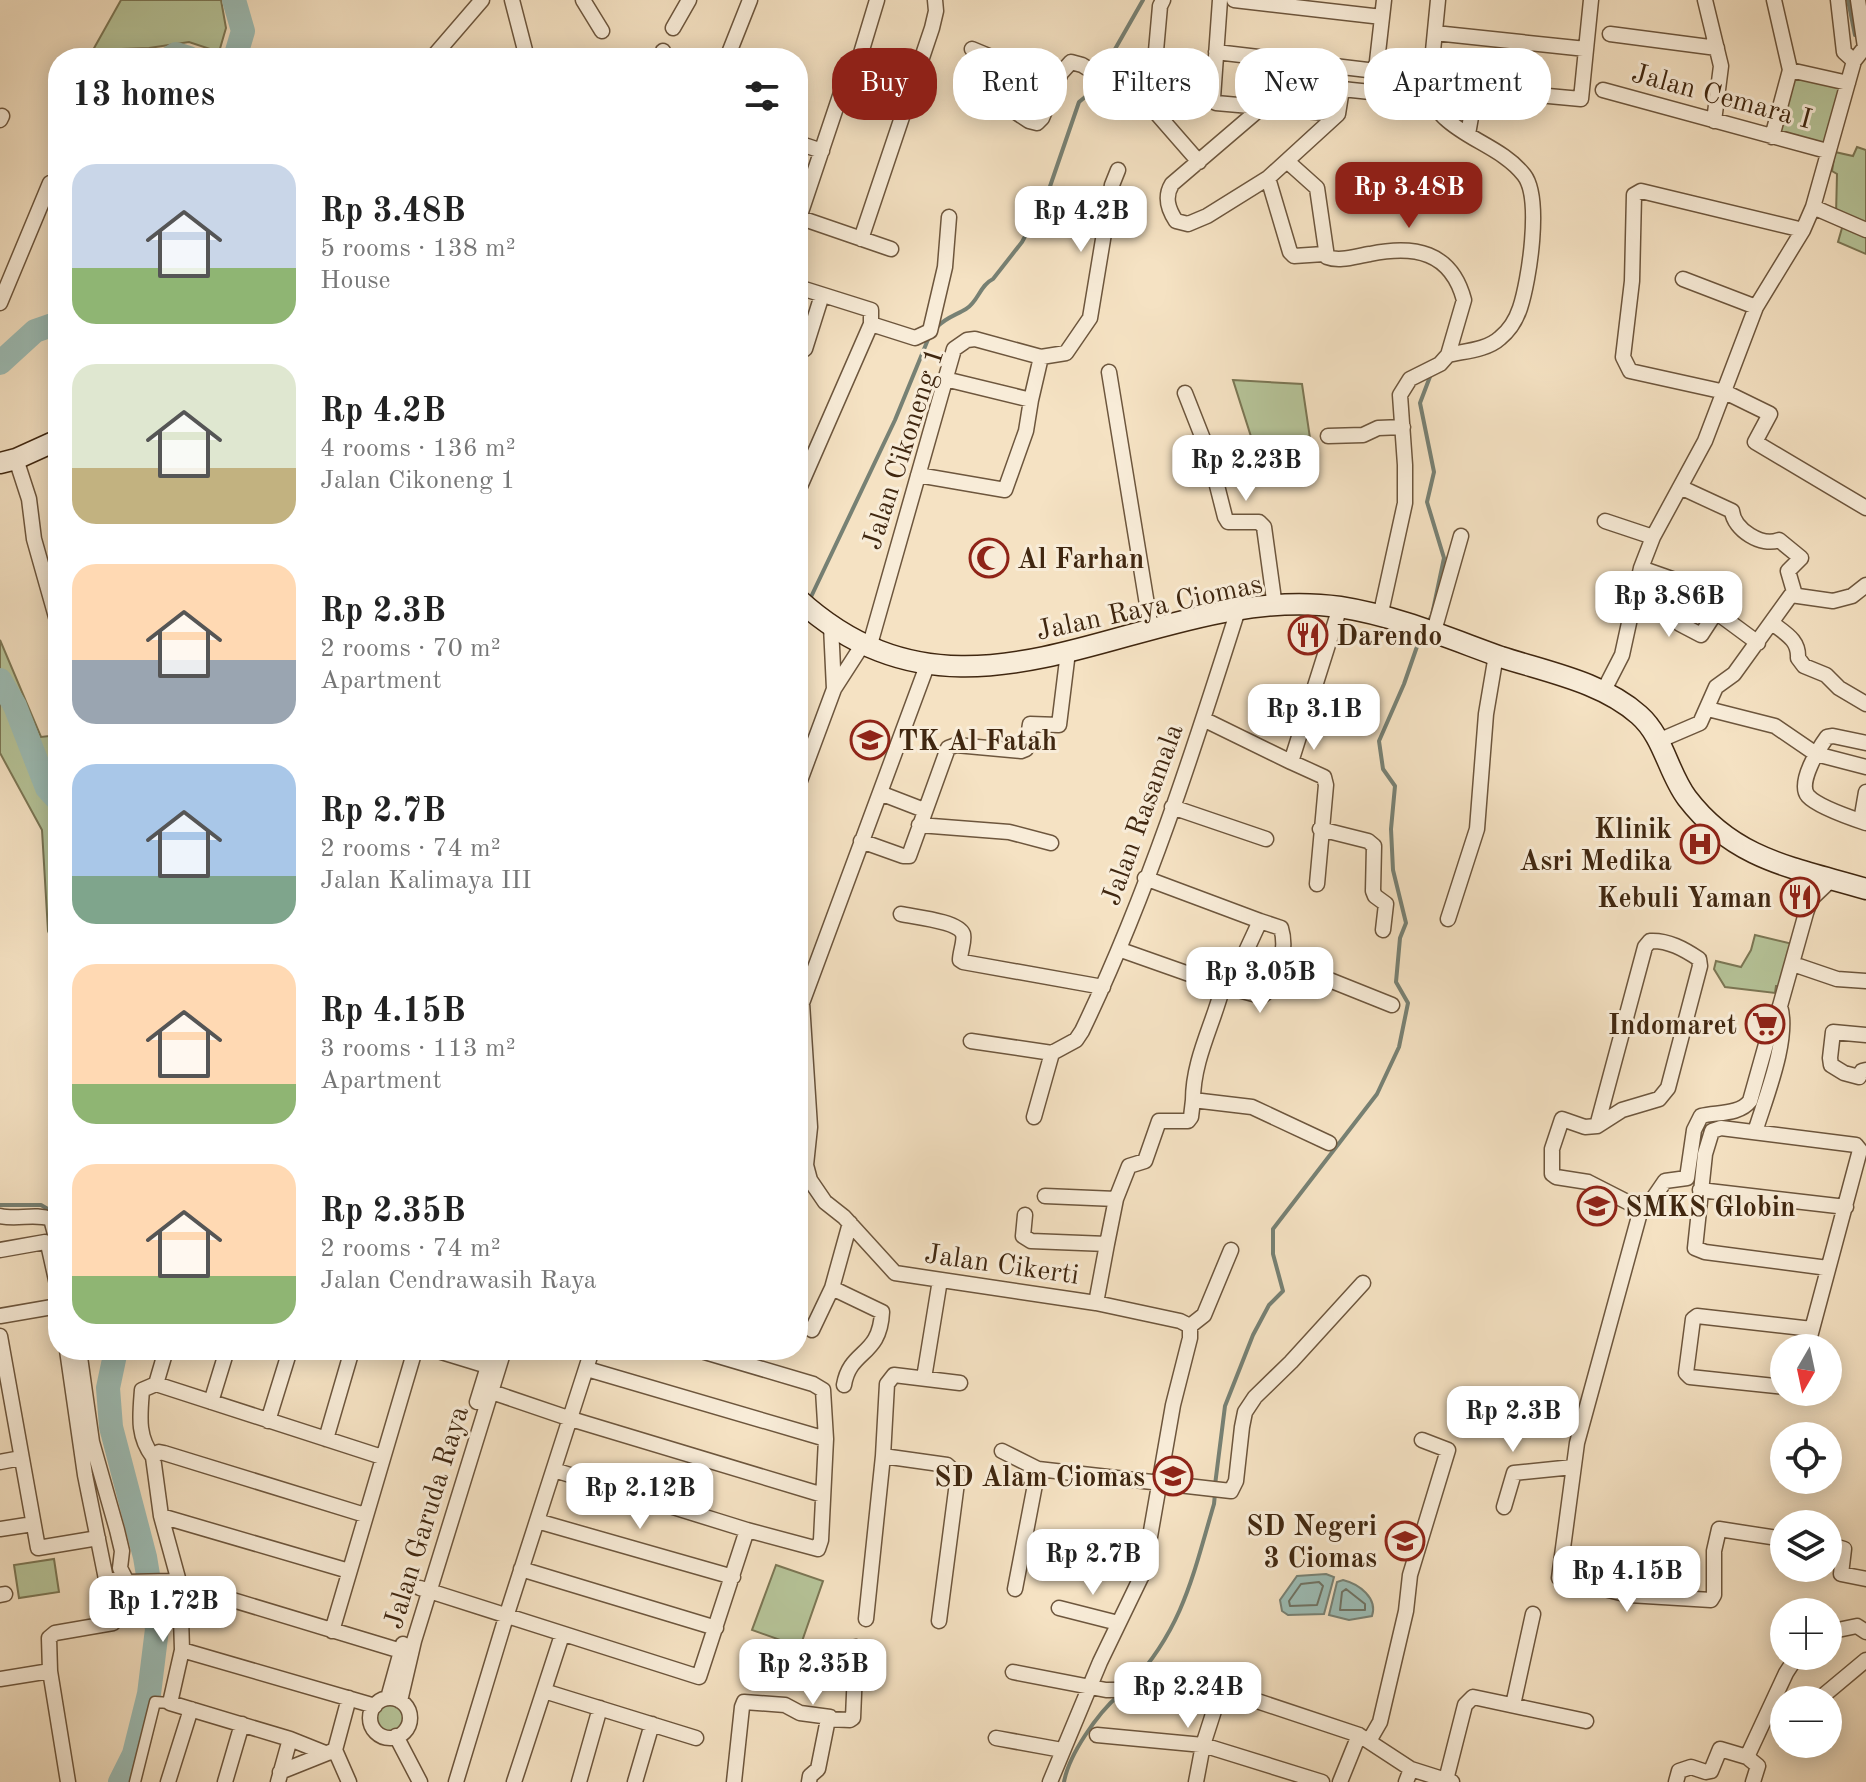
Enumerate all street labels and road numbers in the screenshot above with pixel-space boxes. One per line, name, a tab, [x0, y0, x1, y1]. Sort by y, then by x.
street label: Jalan Cemara I	[1628, 60, 1814, 135]
street label: Jalan Cikoneng 1	[859, 345, 951, 553]
street label: Jalan Raya Ciomas	[1034, 571, 1265, 647]
street label: Jalan Rasamala	[1098, 721, 1190, 909]
street label: Jalan Cikerti	[922, 1241, 1081, 1291]
street label: Jalan Garuda Raya	[381, 1403, 475, 1633]

